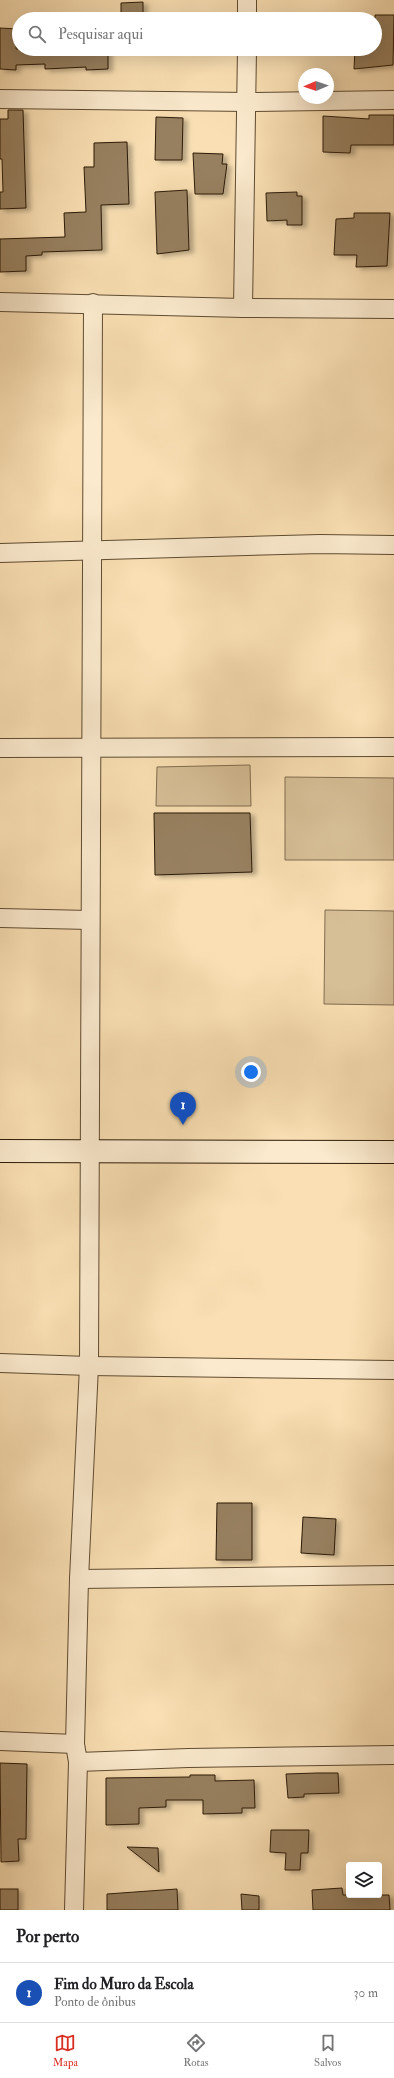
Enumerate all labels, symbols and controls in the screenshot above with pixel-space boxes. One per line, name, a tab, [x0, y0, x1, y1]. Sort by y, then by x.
search box	[12, 12, 382, 56]
icon: search	[26, 23, 48, 45]
text: Pesquisar aqui	[58, 25, 143, 44]
north arrow	[298, 68, 334, 104]
your location	[241, 1062, 261, 1082]
pin: 1	[170, 1092, 196, 1125]
map controls	[346, 1862, 382, 1898]
button: layers	[346, 1862, 382, 1898]
text: Por perto	[16, 1926, 79, 1947]
text: Fim do Muro da Escola	[54, 1975, 194, 1994]
text: 1	[27, 1985, 31, 2001]
text: 30 m	[354, 1985, 378, 2001]
text: Ponto de ônibus	[54, 1994, 136, 2010]
tab: Mapa	[53, 2032, 78, 2069]
tab: Rotas	[184, 2032, 208, 2069]
tab: Salvos	[314, 2032, 341, 2069]

